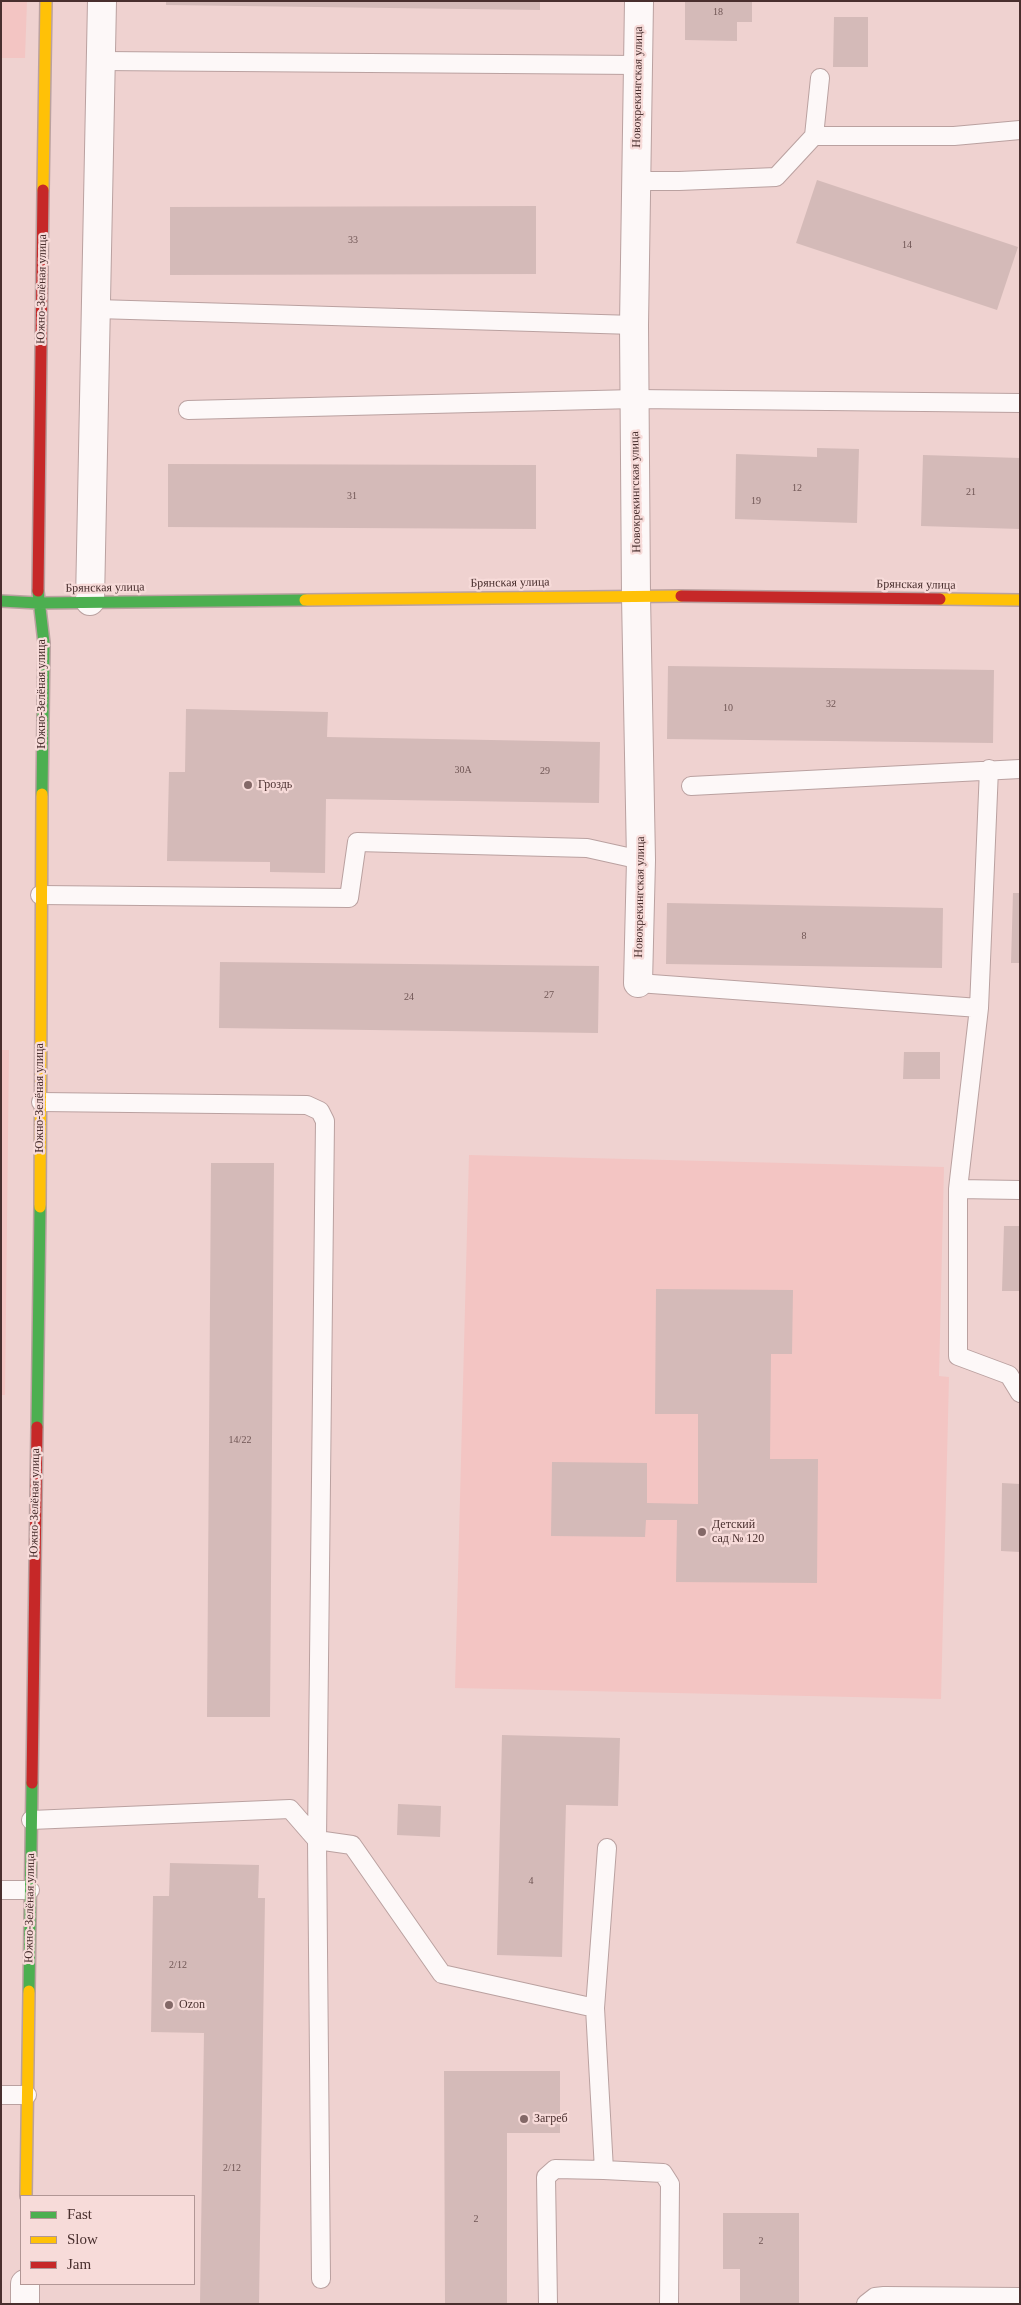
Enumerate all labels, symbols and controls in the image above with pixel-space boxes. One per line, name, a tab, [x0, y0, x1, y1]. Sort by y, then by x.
house number: 18	[713, 6, 723, 18]
street label: Новокрекингская улица	[630, 26, 646, 148]
street label: Южно-Зелёная улица	[34, 234, 50, 344]
house number: 33	[348, 234, 358, 246]
house number: 14	[902, 239, 912, 251]
street label: Новокрекингская улица	[628, 431, 644, 553]
house number: 12	[792, 482, 802, 494]
house number: 21	[966, 486, 976, 498]
house number: 31	[347, 490, 357, 502]
house number: 19	[751, 495, 761, 507]
street label: Брянская улица	[470, 575, 550, 591]
street label: Брянская улица	[876, 577, 956, 593]
street label: Брянская улица	[65, 580, 145, 596]
street label: Южно-Зелёная улица	[35, 639, 49, 749]
house number: 32	[826, 698, 836, 710]
house number: 10	[723, 702, 733, 714]
house number: 30А	[454, 764, 472, 776]
house number: 29	[540, 765, 550, 777]
place label: Гроздь	[258, 778, 292, 792]
marker: Гроздь	[242, 779, 254, 791]
street label: Новокрекингская улица	[632, 836, 648, 958]
house number: 8	[802, 930, 806, 942]
house number: 27	[544, 989, 554, 1001]
house number: 24	[404, 991, 414, 1003]
street label: Южно-Зелёная улица	[33, 1043, 47, 1153]
house number: 14/22	[229, 1434, 251, 1446]
street label: Южно-Зелёная улица	[27, 1448, 43, 1558]
place label: Детский сад № 120	[712, 1518, 764, 1546]
marker: Детский сад № 120	[696, 1526, 708, 1538]
street label: Южно-Зелёная улица	[22, 1853, 38, 1963]
house number: 4	[528, 1875, 534, 1887]
house number: 2/12	[169, 1959, 187, 1971]
place label: Ozon	[179, 1998, 205, 2012]
marker: Ozon	[163, 1999, 175, 2011]
place label: Загреб	[534, 2112, 568, 2126]
marker: Загреб	[518, 2113, 530, 2125]
house number: 2/12	[223, 2162, 241, 2174]
legend	[20, 2195, 195, 2285]
text: Fast	[67, 2206, 92, 2222]
house number: 2	[474, 2213, 478, 2225]
text: Slow	[67, 2231, 98, 2247]
house number: 2	[758, 2235, 764, 2247]
text: Jam	[67, 2256, 91, 2272]

